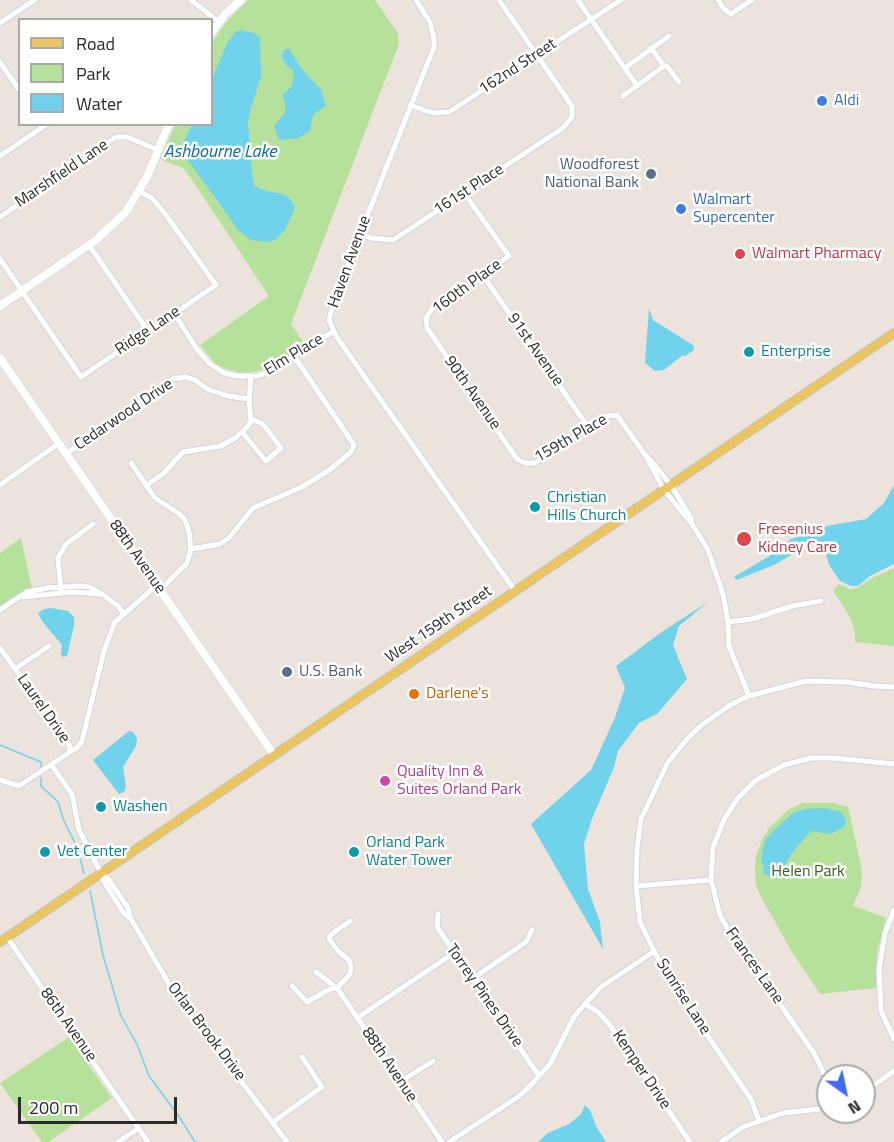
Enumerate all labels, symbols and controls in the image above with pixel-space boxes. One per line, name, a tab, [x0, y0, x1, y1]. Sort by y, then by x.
legend	[18, 18, 213, 126]
text: Road	[76, 30, 115, 57]
street label: 162nd Street	[476, 35, 560, 99]
text: Park	[76, 60, 110, 87]
text: Water	[76, 90, 122, 117]
place label: Aldi	[834, 91, 859, 111]
marker: Aldi	[815, 94, 829, 108]
street label: Marshfield Lane	[12, 136, 112, 212]
water label: Ashbourne Lake	[163, 142, 277, 164]
place label: Woodforest National Bank	[545, 155, 639, 193]
street label: 161st Place	[430, 160, 508, 220]
marker: Woodforest National Bank	[644, 167, 658, 181]
place label: Walmart Supercenter	[693, 190, 775, 228]
marker: Walmart Supercenter	[674, 202, 688, 216]
street label: Haven Avenue	[324, 213, 376, 311]
place label: Walmart Pharmacy	[752, 244, 881, 264]
marker: Walmart Pharmacy	[733, 247, 747, 261]
street label: 160th Place	[429, 255, 505, 319]
street label: Ridge Lane	[112, 302, 184, 360]
street label: 91st Avenue	[503, 310, 567, 390]
street label: Elm Place	[261, 330, 327, 380]
place label: Enterprise	[761, 342, 831, 362]
marker: Enterprise	[742, 345, 756, 359]
street label: 90th Avenue	[440, 352, 504, 434]
street label: Cedarwood Drive	[71, 375, 177, 455]
street label: 159th Place	[531, 410, 611, 468]
place label: Christian Hills Church	[547, 488, 626, 526]
marker: Christian Hills Church	[528, 500, 542, 514]
street label: 88th Avenue	[105, 516, 169, 598]
place label: Fresenius Kidney Care	[758, 520, 837, 558]
marker: Fresenius Kidney Care	[735, 530, 753, 548]
street label: West 159th Street	[382, 582, 496, 668]
place label: U.S. Bank	[299, 662, 362, 682]
marker: U.S. Bank	[280, 665, 294, 679]
street label: Laurel Drive	[12, 671, 74, 747]
place label: Darlene's	[426, 684, 489, 704]
marker: Darlene's	[407, 687, 421, 701]
place label: Quality Inn & Suites Orland Park	[397, 762, 521, 800]
marker: Quality Inn & Suites Orland Park	[378, 774, 392, 788]
place label: Washen	[113, 797, 168, 817]
marker: Washen	[94, 800, 108, 814]
place label: Orland Park Water Tower	[366, 833, 452, 871]
place label: Vet Center	[57, 842, 127, 862]
marker: Vet Center	[38, 845, 52, 859]
marker: Orland Park Water Tower	[347, 845, 361, 859]
park label: Helen Park	[771, 862, 845, 882]
street label: Frances Lane	[721, 924, 787, 1008]
street label: Torrey Pines Drive	[441, 941, 527, 1051]
street label: Sunrise Lane	[651, 956, 715, 1038]
street label: Orlan Brook Drive	[163, 979, 249, 1085]
street label: 86th Avenue	[36, 984, 100, 1066]
street label: 88th Avenue	[357, 1024, 421, 1106]
street label: Kemper Drive	[608, 1027, 674, 1113]
north arrow	[816, 1064, 876, 1124]
scale bar	[21, 1085, 180, 1123]
text: 200 m	[29, 1094, 78, 1121]
text: N	[844, 1094, 866, 1121]

